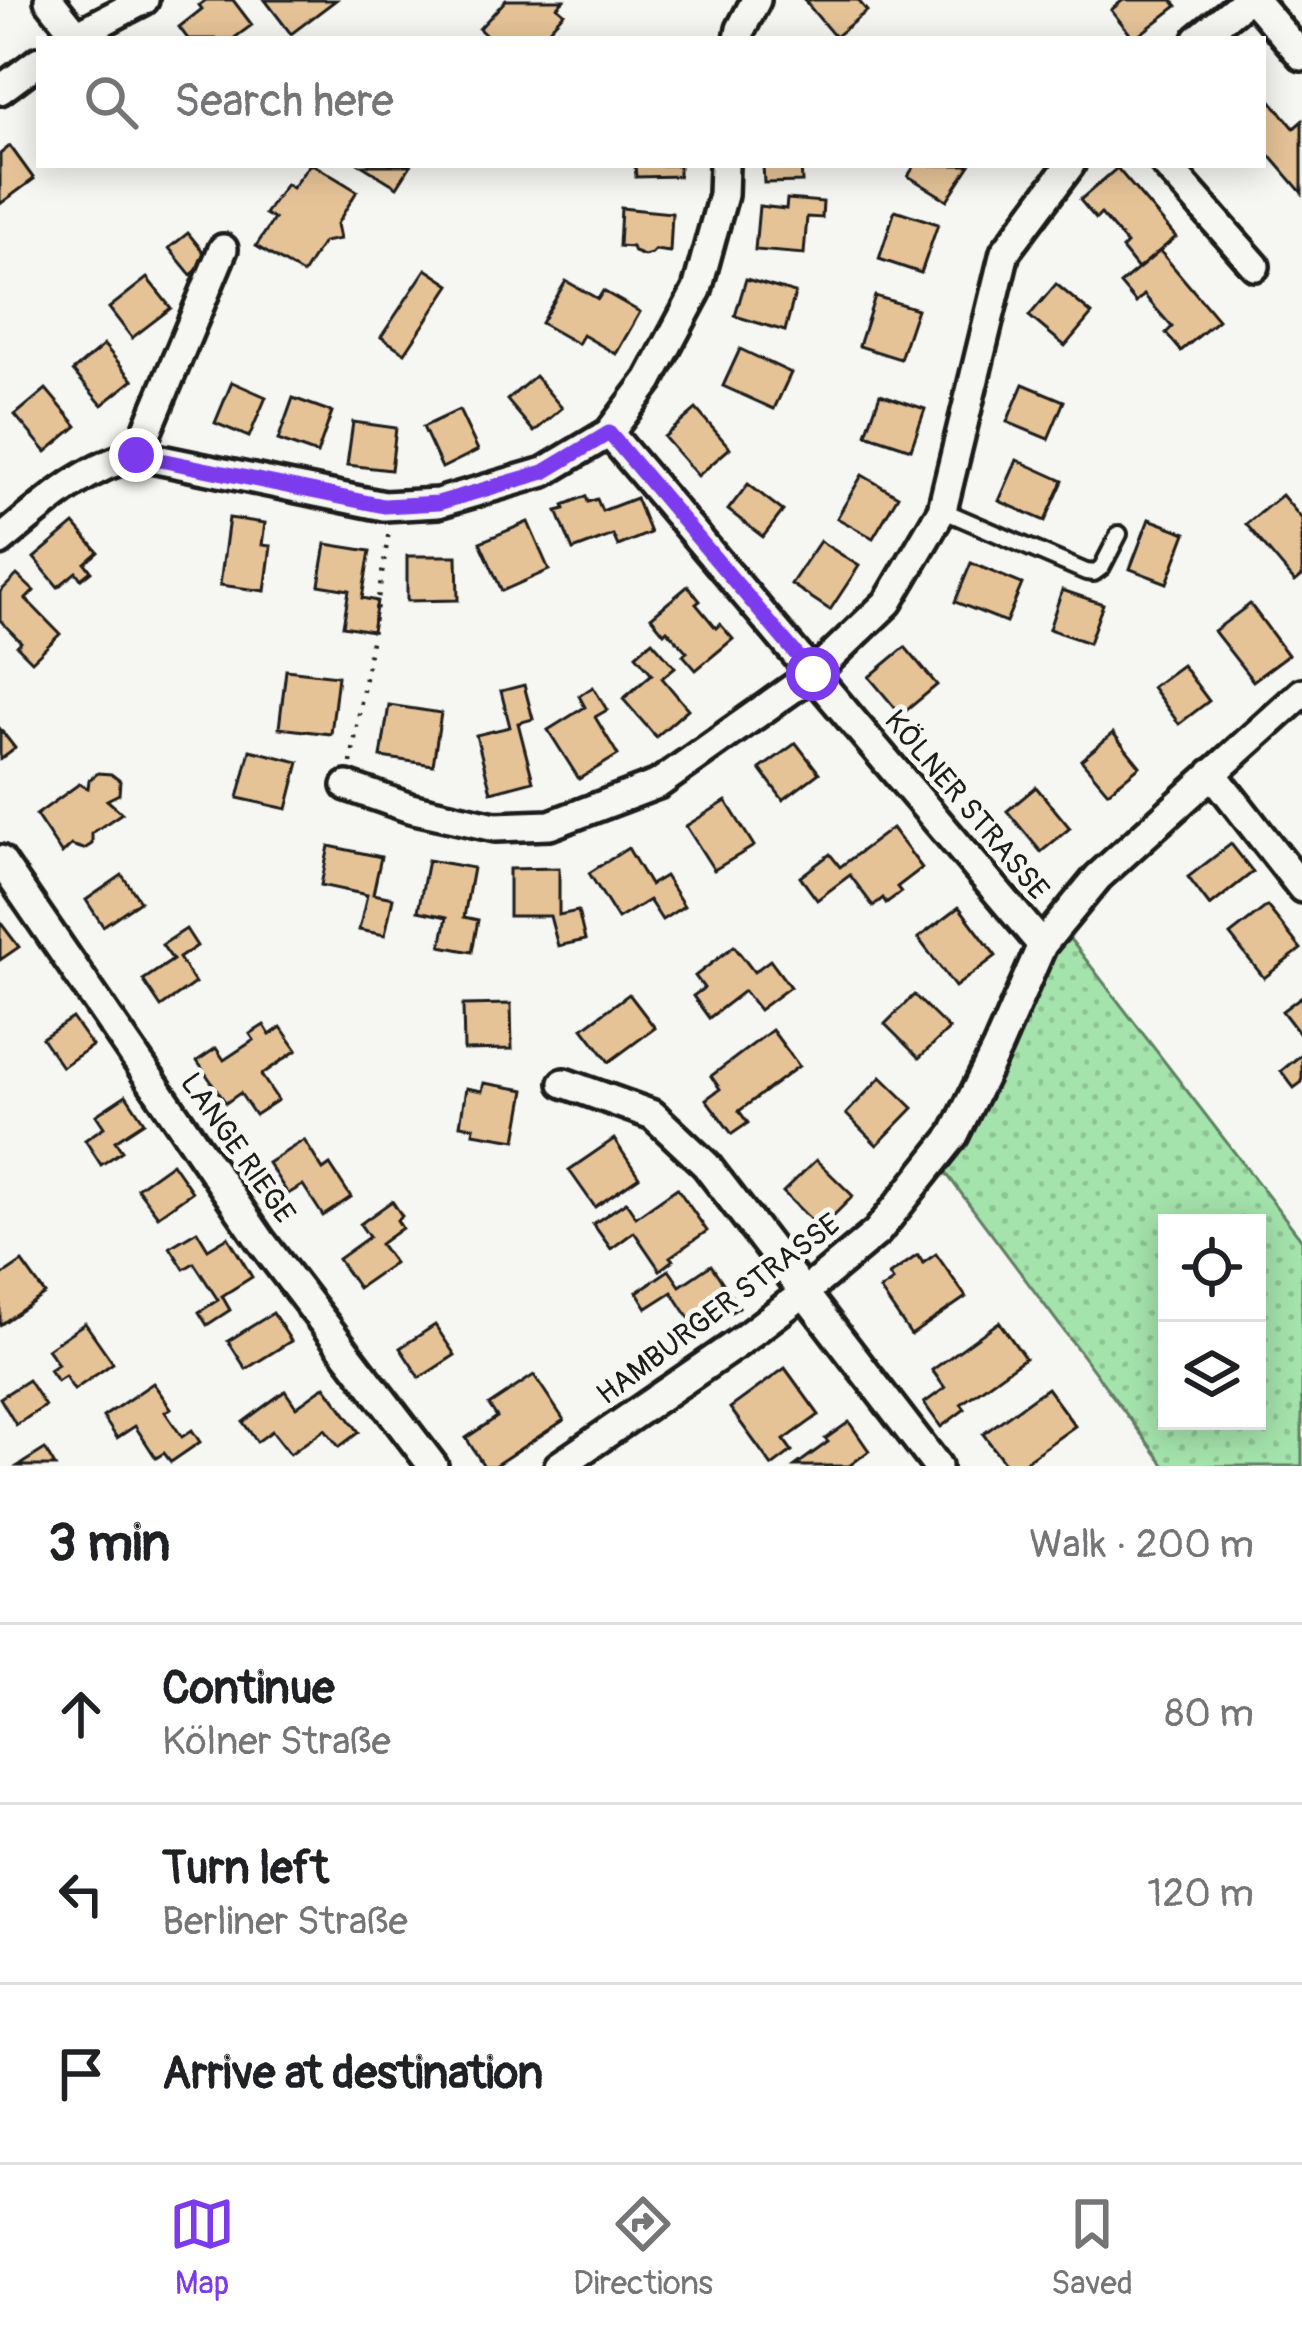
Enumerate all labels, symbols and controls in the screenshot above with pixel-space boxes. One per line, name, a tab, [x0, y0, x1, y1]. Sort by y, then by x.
search box	[36, 36, 1266, 168]
icon: search	[78, 69, 144, 135]
text: Search here	[174, 74, 394, 130]
route end	[109, 428, 163, 482]
route start	[786, 647, 840, 701]
street label: KÖLNER STRASSE	[876, 703, 1057, 908]
street label: LANGE RIEGE	[172, 1066, 303, 1231]
street label: HAMBURGER STRASSE	[589, 1206, 847, 1413]
map controls	[1158, 1214, 1266, 1430]
button: locate	[1158, 1214, 1266, 1322]
button: layers	[1158, 1322, 1266, 1430]
text: 3 min	[48, 1512, 170, 1576]
text: Walk · 200 m	[1029, 1520, 1254, 1569]
text: Continue	[162, 1661, 335, 1717]
icon: ahead	[48, 1681, 114, 1747]
text: 80 m	[1165, 1689, 1254, 1738]
text: Kölner Straße	[162, 1717, 391, 1766]
text: Turn left	[162, 1841, 329, 1897]
icon: left	[48, 1861, 114, 1927]
text: 120 m	[1147, 1869, 1254, 1918]
text: Berliner Straße	[162, 1897, 408, 1946]
icon: arrive	[48, 2041, 114, 2107]
text: Arrive at destination	[162, 2046, 543, 2102]
tab: Map	[169, 2191, 235, 2304]
tab: Directions	[573, 2191, 713, 2304]
tab: Saved	[1051, 2191, 1133, 2304]

